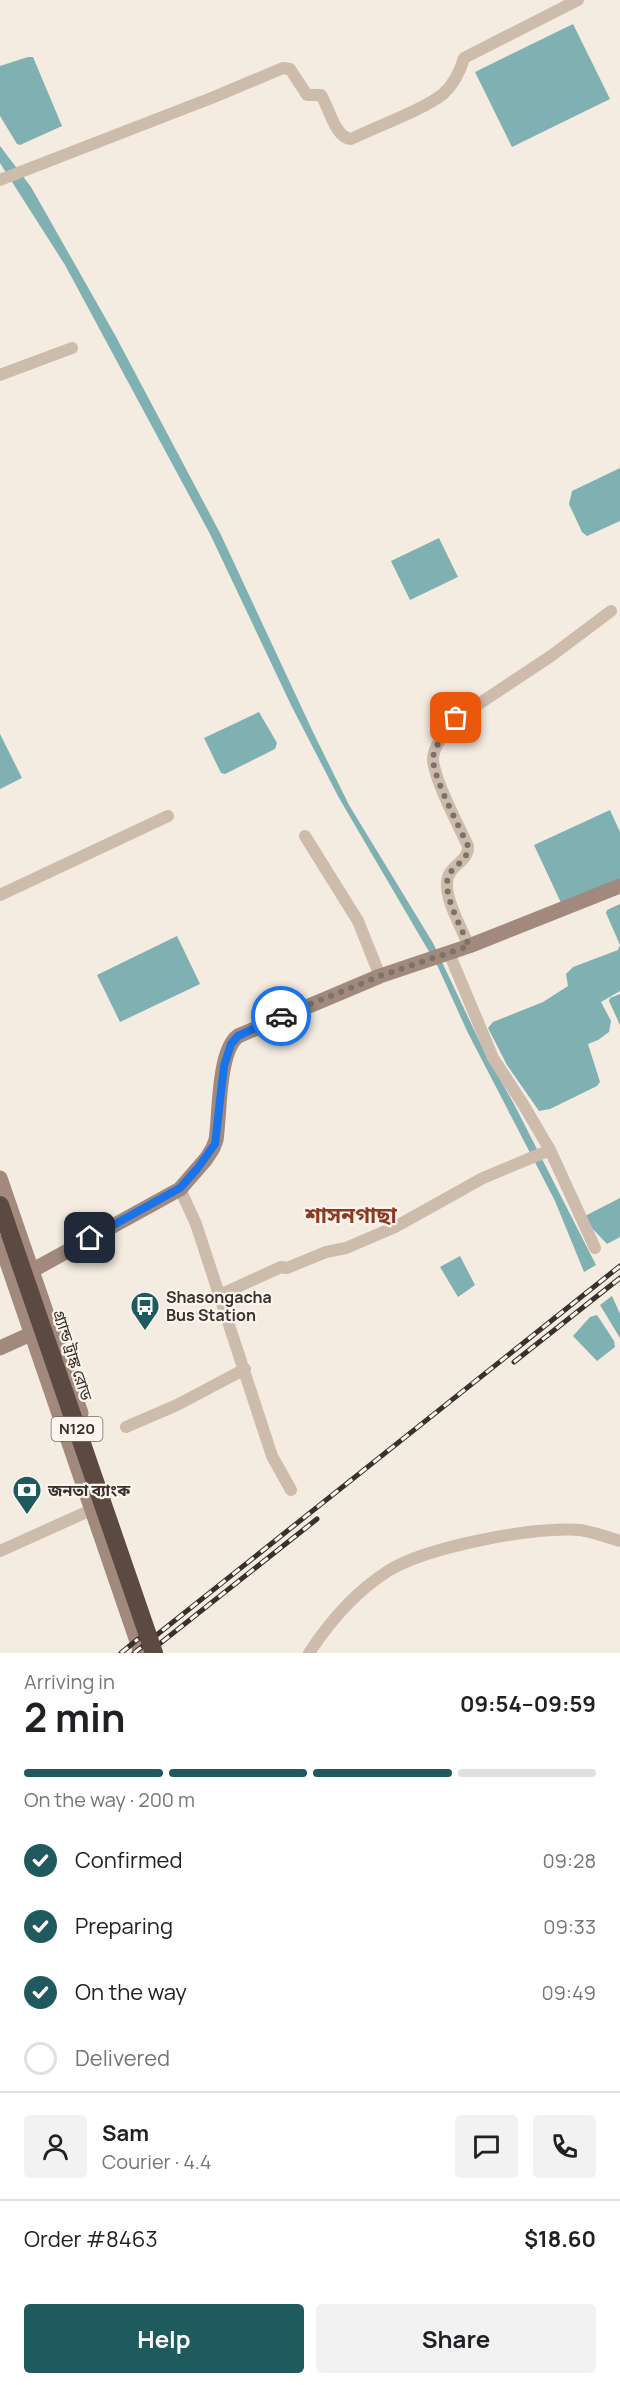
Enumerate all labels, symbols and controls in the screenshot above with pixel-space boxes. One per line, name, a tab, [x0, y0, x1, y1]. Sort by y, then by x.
pin	[430, 692, 481, 743]
icon: bag	[439, 701, 472, 734]
courier	[251, 986, 311, 1046]
icon: car	[265, 1000, 298, 1033]
district label: শাসনগাছা	[304, 1200, 398, 1230]
pin	[64, 1212, 115, 1263]
icon: home	[73, 1221, 106, 1254]
place label: Shasongacha Bus Station	[166, 1286, 272, 1326]
bus stop icon: Shasongacha Bus Station	[129, 1290, 161, 1332]
street label: গ্র্যান্ড ট্রাঙ্ক রোড	[48, 1307, 98, 1404]
road number: N120	[52, 1417, 103, 1441]
bank icon: জনতা ব্যাংক	[11, 1474, 43, 1516]
place label: জনতা ব্যাংক	[47, 1479, 131, 1501]
text: Arriving in	[24, 1668, 115, 1695]
text: 09:54–09:59	[460, 1689, 596, 1719]
text: 2 min	[24, 1690, 125, 1744]
text: On the way · 200 m	[24, 1786, 195, 1813]
icon: check	[24, 1844, 57, 1877]
text: Confirmed	[75, 1845, 183, 1875]
text: 09:28	[542, 1847, 596, 1874]
icon: check	[24, 1910, 57, 1943]
text: Preparing	[75, 1911, 173, 1941]
text: 09:33	[543, 1913, 596, 1940]
icon: check	[24, 1976, 57, 2009]
text: On the way	[75, 1977, 187, 2007]
text: 09:49	[541, 1979, 596, 2006]
text: Delivered	[75, 2043, 170, 2073]
button: person	[24, 2115, 87, 2178]
button: chat	[455, 2115, 518, 2178]
button: phone	[533, 2115, 596, 2178]
text: Sam	[102, 2118, 149, 2148]
text: Courier · 4.4	[102, 2148, 212, 2175]
text: Order #8463	[24, 2224, 158, 2254]
text: $18.60	[524, 2224, 596, 2254]
button: Help	[24, 2304, 304, 2373]
button: Share	[316, 2304, 596, 2373]

